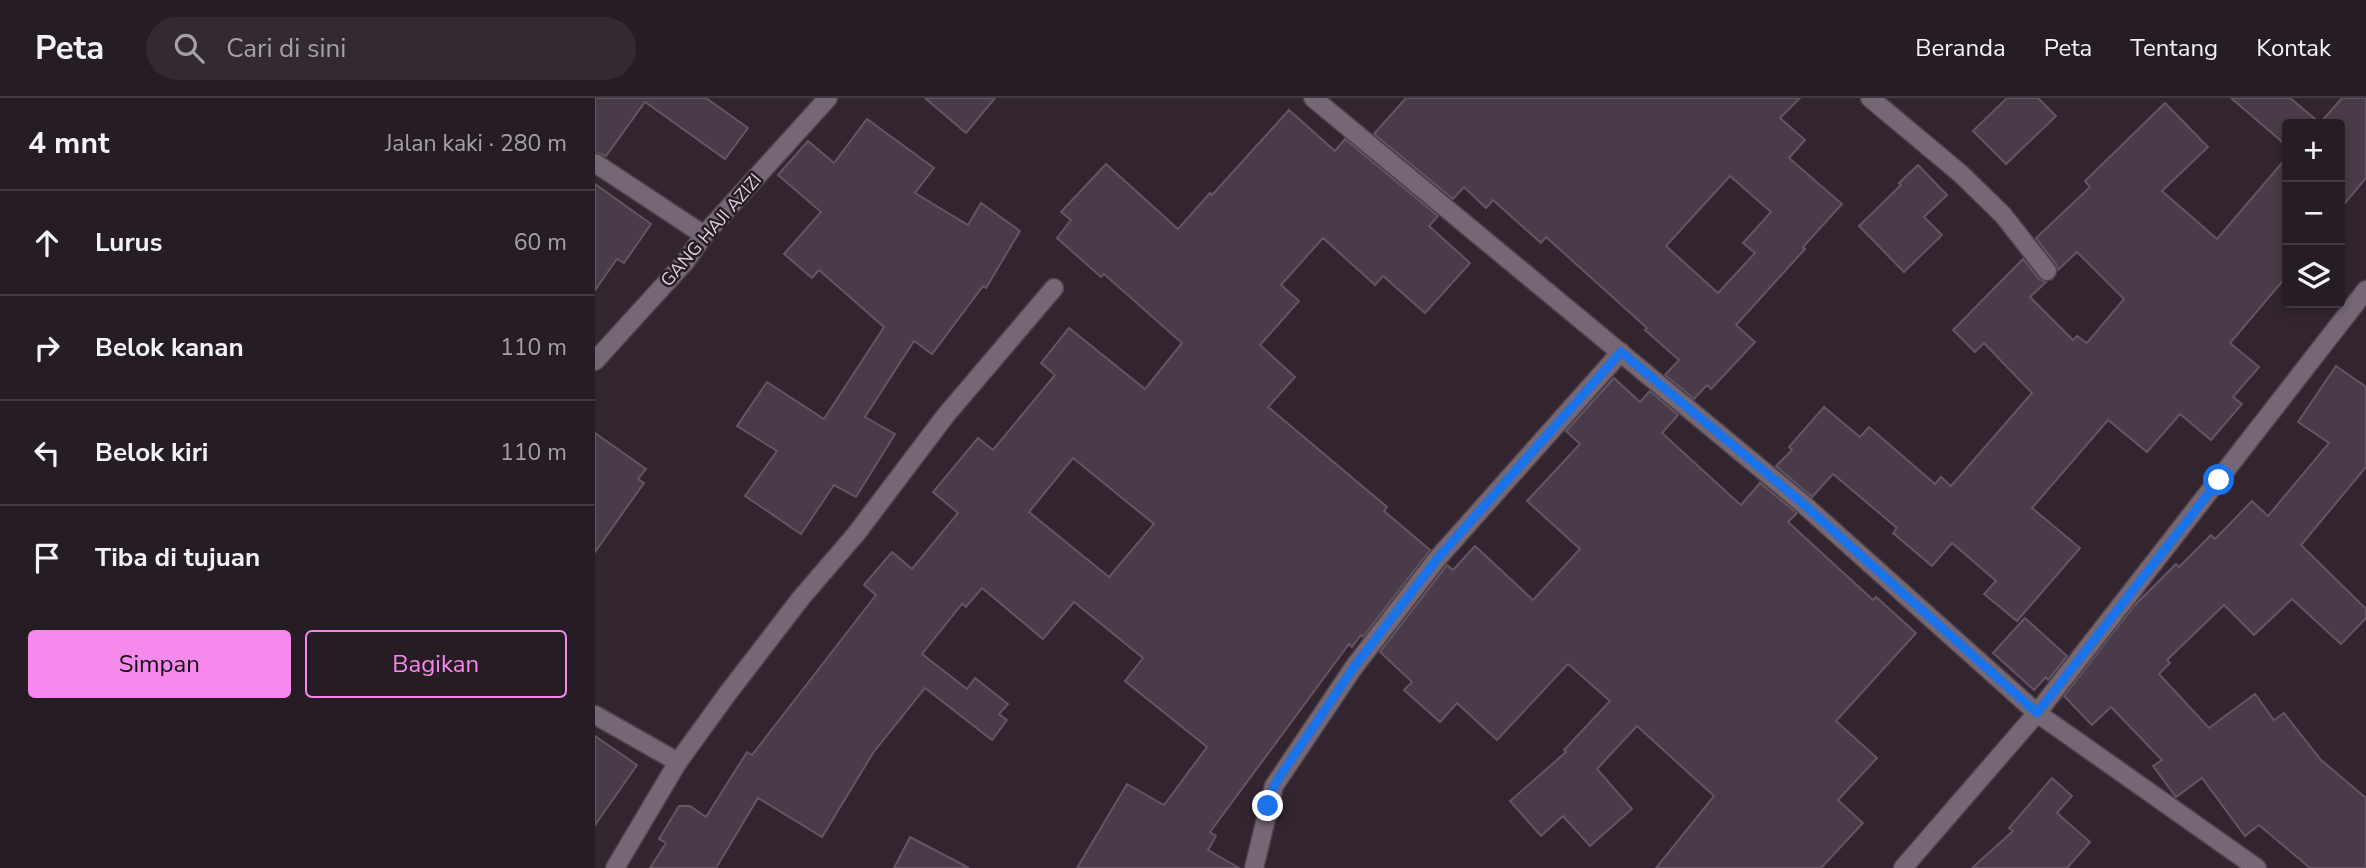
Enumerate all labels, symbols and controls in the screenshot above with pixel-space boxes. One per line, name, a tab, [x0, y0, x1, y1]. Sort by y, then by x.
search box	[146, 17, 636, 80]
text: Peta	[35, 26, 104, 71]
icon: search	[170, 29, 208, 67]
text: Cari di sini	[226, 31, 346, 66]
text: Beranda	[1915, 32, 2006, 64]
text: Peta	[2044, 32, 2092, 64]
text: Tentang	[2130, 32, 2218, 64]
text: Kontak	[2256, 32, 2331, 64]
map controls	[2282, 119, 2345, 308]
button: +	[2282, 119, 2345, 182]
text: 4 mnt	[28, 123, 109, 164]
text: Jalan kaki · 280 m	[385, 128, 567, 159]
street label: GANG HAJI AZIZI	[655, 168, 767, 292]
button: −	[2282, 182, 2345, 245]
icon: ahead	[28, 224, 66, 262]
text: Lurus	[95, 225, 162, 260]
text: 60 m	[514, 227, 567, 258]
button: layers	[2282, 245, 2345, 308]
icon: right	[28, 329, 66, 367]
text: Belok kanan	[95, 330, 244, 365]
text: 110 m	[500, 332, 567, 363]
icon: left	[28, 434, 66, 472]
text: Belok kiri	[95, 435, 208, 470]
text: 110 m	[500, 437, 567, 468]
route start	[2203, 464, 2234, 495]
icon: arrive	[28, 539, 66, 577]
text: Tiba di tujuan	[95, 540, 260, 575]
button: Simpan	[28, 630, 291, 698]
button: Bagikan	[305, 630, 567, 698]
route end	[1252, 790, 1283, 821]

